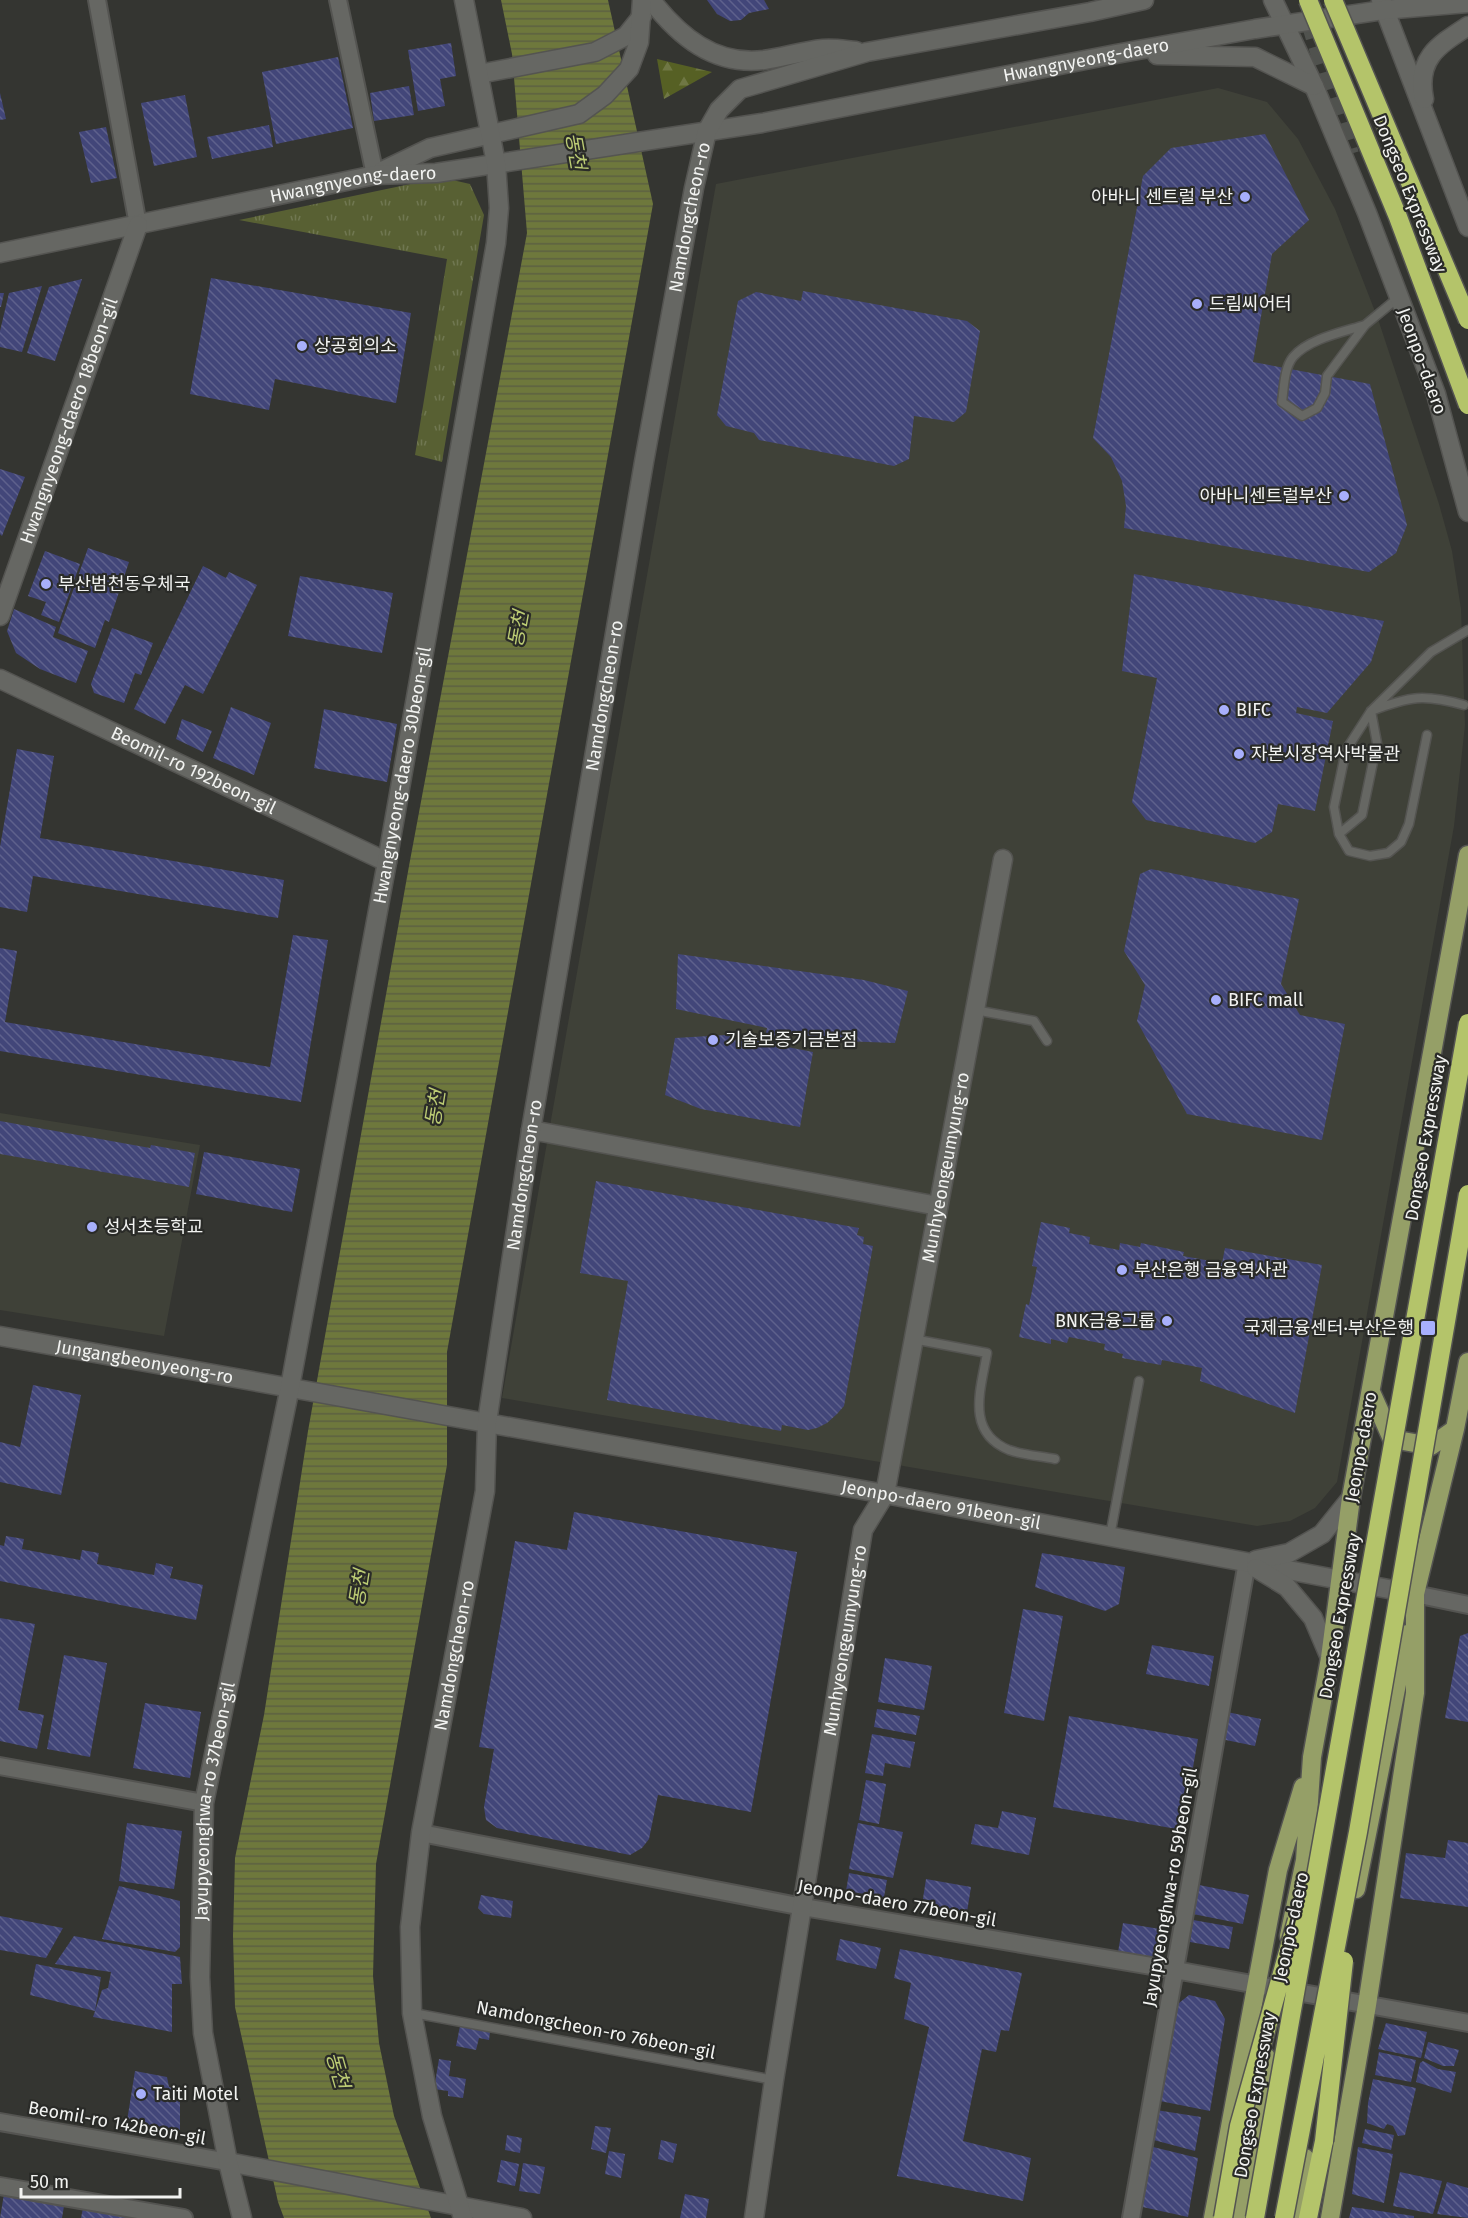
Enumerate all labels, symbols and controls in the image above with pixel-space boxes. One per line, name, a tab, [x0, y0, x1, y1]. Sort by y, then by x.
street label: Hwangnyeong-daero	[1001, 34, 1171, 87]
street label: Dongseo Expressway	[1368, 112, 1452, 276]
water label: 동천	[561, 131, 591, 174]
street label: Namdongcheon-ro	[664, 140, 715, 294]
street label: Hwangnyeong-daero	[268, 162, 437, 208]
place label: 아바니 센트럴 부산	[1091, 186, 1233, 208]
marker: 아바니 센트럴 부산	[1238, 190, 1252, 204]
place label: 드림씨어터	[1209, 293, 1292, 315]
street label: Hwangnyeong-daero 18beon-gil	[15, 295, 122, 547]
marker: 드림씨어터	[1190, 297, 1204, 311]
street label: Jeonpo-daero	[1392, 305, 1452, 417]
place label: 상공회의소	[314, 335, 397, 357]
marker: 상공회의소	[295, 339, 309, 353]
place label: 아바니센트럴부산	[1200, 485, 1332, 507]
marker: 아바니센트럴부산	[1337, 489, 1351, 503]
place label: 부산범천동우체국	[58, 573, 190, 595]
marker: 부산범천동우체국	[39, 577, 53, 591]
water label: 동천	[503, 606, 533, 649]
street label: Namdongcheon-ro	[581, 619, 628, 773]
street label: Hwangnyeong-daero 30beon-gil	[368, 645, 436, 906]
place label: BIFC	[1236, 699, 1271, 721]
marker: BIFC	[1217, 703, 1231, 717]
street label: Beomil-ro 192beon-gil	[107, 722, 280, 819]
place label: 자본시장역사박물관	[1251, 743, 1400, 765]
marker: 자본시장역사박물관	[1232, 747, 1246, 761]
place label: BIFC mall	[1228, 989, 1303, 1011]
marker: BIFC mall	[1209, 993, 1223, 1007]
place label: 기술보증기금본점	[725, 1029, 857, 1051]
marker: 기술보증기금본점	[706, 1033, 720, 1047]
street label: Dongseo Expressway	[1401, 1053, 1451, 1223]
street label: Munhyeongeumyung-ro	[917, 1070, 974, 1264]
water label: 동천	[420, 1085, 450, 1128]
street label: Namdongcheon-ro	[502, 1098, 547, 1252]
place label: 성서초등학교	[104, 1216, 203, 1238]
marker: 성서초등학교	[85, 1220, 99, 1234]
place label: 부산은행 금융역사관	[1134, 1259, 1288, 1281]
marker: 부산은행 금융역사관	[1115, 1263, 1129, 1277]
place label: BNK금융그룹	[1055, 1310, 1155, 1332]
marker: BNK금융그룹	[1160, 1314, 1174, 1328]
place label: 국제금융센터·부산은행	[1244, 1317, 1414, 1339]
marker: 국제금융센터·부산은행	[1419, 1319, 1437, 1337]
street label: Jungangbeonyeong-ro	[54, 1335, 235, 1388]
street label: Jeonpo-daero	[1340, 1390, 1382, 1504]
street label: Jeonpo-daero 91beon-gil	[840, 1475, 1043, 1534]
street label: Dongseo Expressway	[1315, 1531, 1365, 1701]
street label: Munhyeongeumyung-ro	[819, 1543, 871, 1737]
water label: 동천	[344, 1565, 374, 1608]
street label: Namdongcheon-ro	[429, 1578, 479, 1732]
street label: Jayupyeonghwa-ro 37beon-gil	[190, 1680, 240, 1921]
street label: Jayupyeonghwa-ro 59beon-gil	[1138, 1766, 1202, 2008]
street label: Jeonpo-daero	[1269, 1870, 1313, 1984]
street label: Jeonpo-daero 77beon-gil	[796, 1875, 998, 1931]
street label: Namdongcheon-ro 76beon-gil	[475, 1996, 717, 2064]
street label: Dongseo Expressway	[1230, 2010, 1280, 2180]
water label: 동천	[321, 2049, 355, 2093]
place label: Taiti Motel	[153, 2083, 238, 2105]
marker: Taiti Motel	[134, 2087, 148, 2101]
street label: Beomil-ro 142beon-gil	[26, 2097, 208, 2149]
scale bar	[21, 2161, 180, 2199]
text: 50 m	[30, 2171, 69, 2193]

